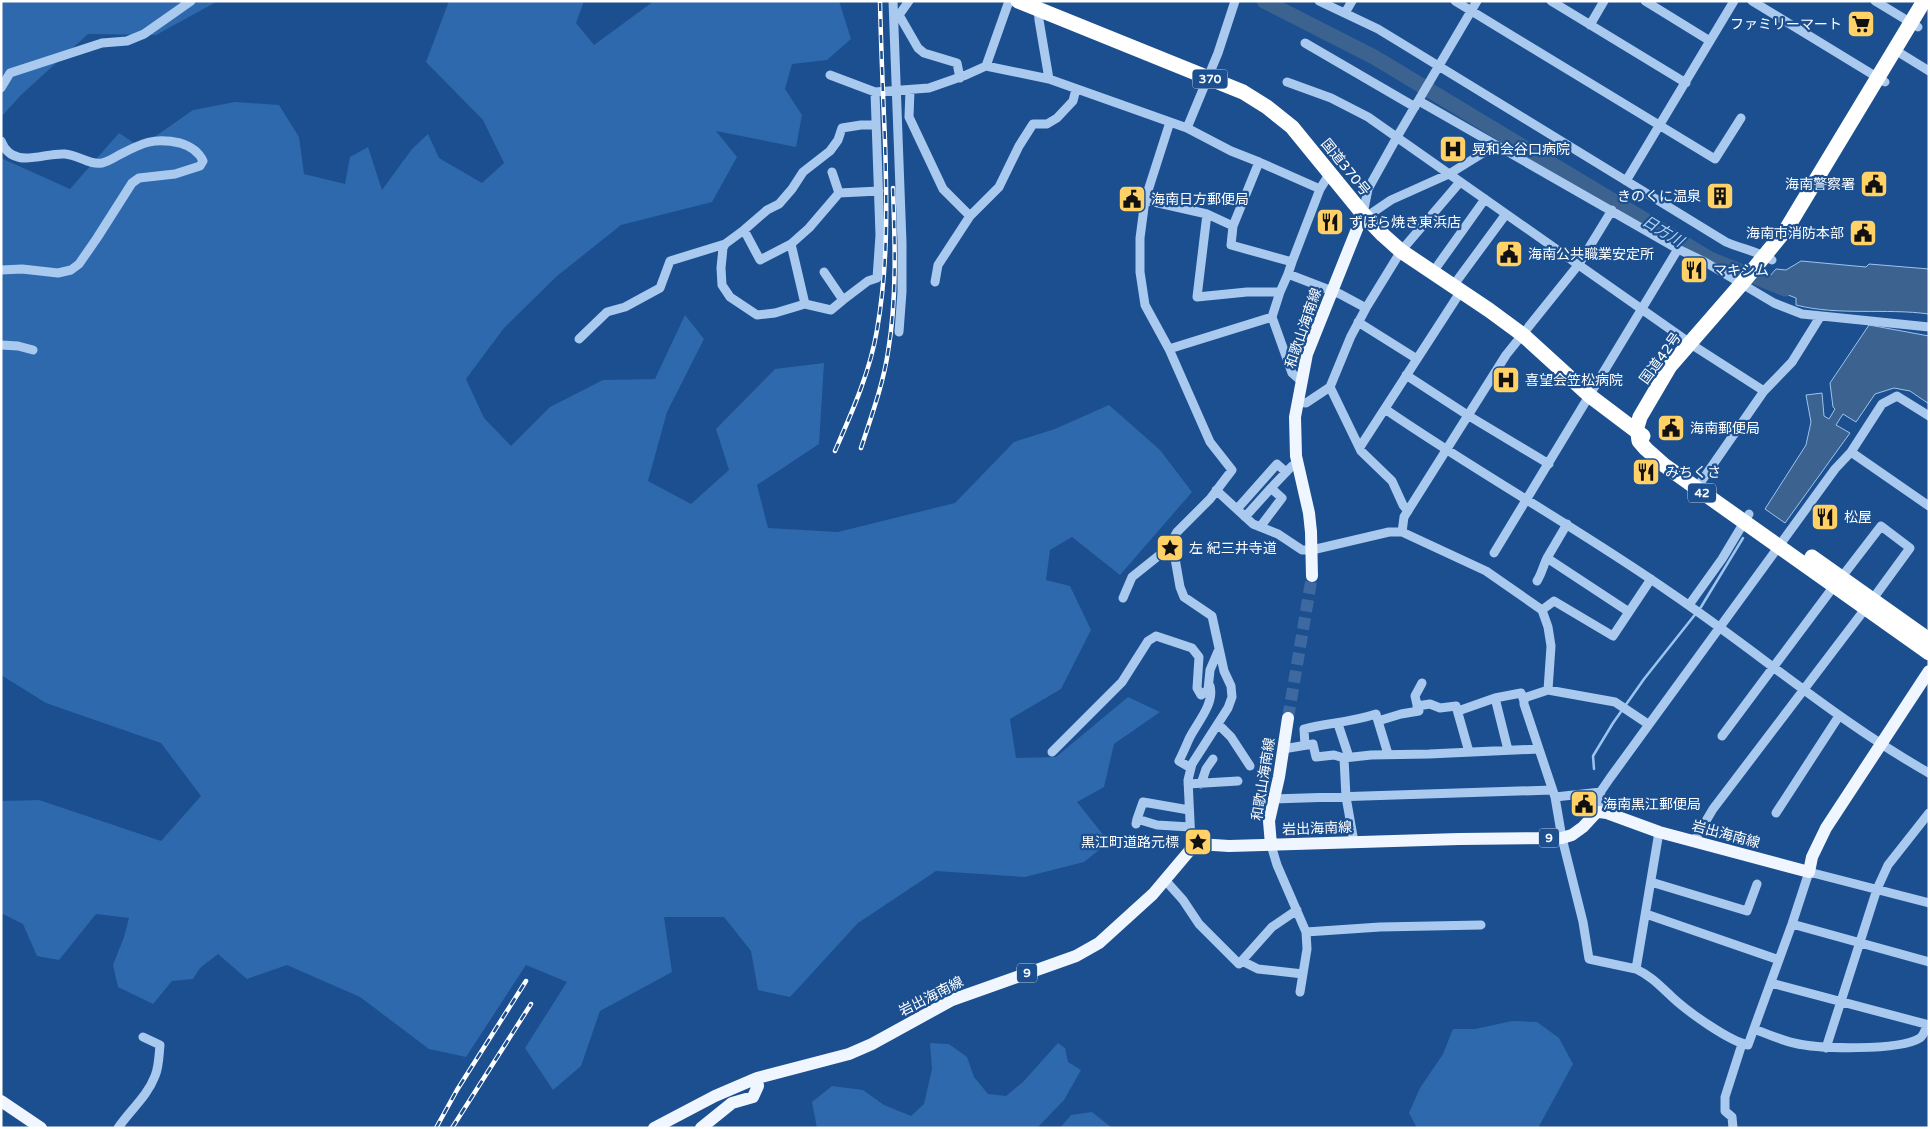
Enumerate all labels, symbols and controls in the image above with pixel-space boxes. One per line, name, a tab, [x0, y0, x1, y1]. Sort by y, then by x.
supermarket icon: ファミリーマート	[1846, 9, 1876, 39]
place label: ファミリーマート	[1730, 16, 1842, 33]
road number: 370	[1192, 70, 1228, 88]
hospital icon: 晃和会谷口病院	[1438, 134, 1468, 164]
street label: 国道370号	[1317, 135, 1374, 199]
place label: 晃和会谷口病院	[1472, 141, 1570, 158]
public building icon: 海南警察署	[1859, 169, 1889, 199]
place label: 海南警察署	[1785, 176, 1855, 193]
building icon: きのくに温泉	[1705, 181, 1735, 211]
public building icon: 海南日方郵便局	[1117, 184, 1147, 214]
place label: きのくに温泉	[1617, 188, 1701, 205]
place label: 海南日方郵便局	[1151, 191, 1249, 208]
restaurant icon: ずぼら焼き東浜店	[1315, 207, 1345, 237]
water label: 日方川	[1639, 212, 1689, 251]
place label: ずぼら焼き東浜店	[1349, 214, 1461, 231]
public building icon: 海南市消防本部	[1848, 218, 1878, 248]
place label: 海南市消防本部	[1746, 225, 1844, 242]
public building icon: 海南公共職業安定所	[1494, 239, 1524, 269]
place label: 海南公共職業安定所	[1528, 246, 1654, 263]
restaurant icon: マキシム	[1679, 255, 1709, 285]
place label: マキシム	[1713, 262, 1769, 279]
street label: 和歌山海南線	[1282, 286, 1325, 371]
street label: 国道42号	[1636, 329, 1685, 387]
hospital icon: 喜望会笠松病院	[1491, 365, 1521, 395]
place label: 喜望会笠松病院	[1525, 372, 1623, 389]
public building icon: 海南郵便局	[1656, 413, 1686, 443]
place label: 海南郵便局	[1690, 420, 1760, 437]
restaurant icon: みちくさ	[1631, 457, 1661, 487]
place label: みちくさ	[1665, 464, 1721, 481]
road number: 42	[1688, 483, 1716, 502]
restaurant icon: 松屋	[1810, 502, 1840, 532]
place label: 松屋	[1844, 509, 1872, 526]
place icon: 左 紀三井寺道	[1155, 533, 1185, 563]
place label: 左 紀三井寺道	[1189, 540, 1277, 557]
street label: 和歌山海南線	[1249, 736, 1278, 822]
public building icon: 海南黒江郵便局	[1569, 789, 1599, 819]
place label: 海南黒江郵便局	[1603, 796, 1701, 813]
street label: 岩出海南線	[1690, 817, 1762, 852]
street label: 岩出海南線	[1282, 819, 1352, 838]
place icon: 黒江町道路元標	[1183, 827, 1213, 857]
road number: 9	[1539, 828, 1559, 848]
place label: 黒江町道路元標	[1081, 834, 1179, 851]
road number: 9	[1017, 964, 1037, 982]
street label: 岩出海南線	[896, 973, 966, 1020]

